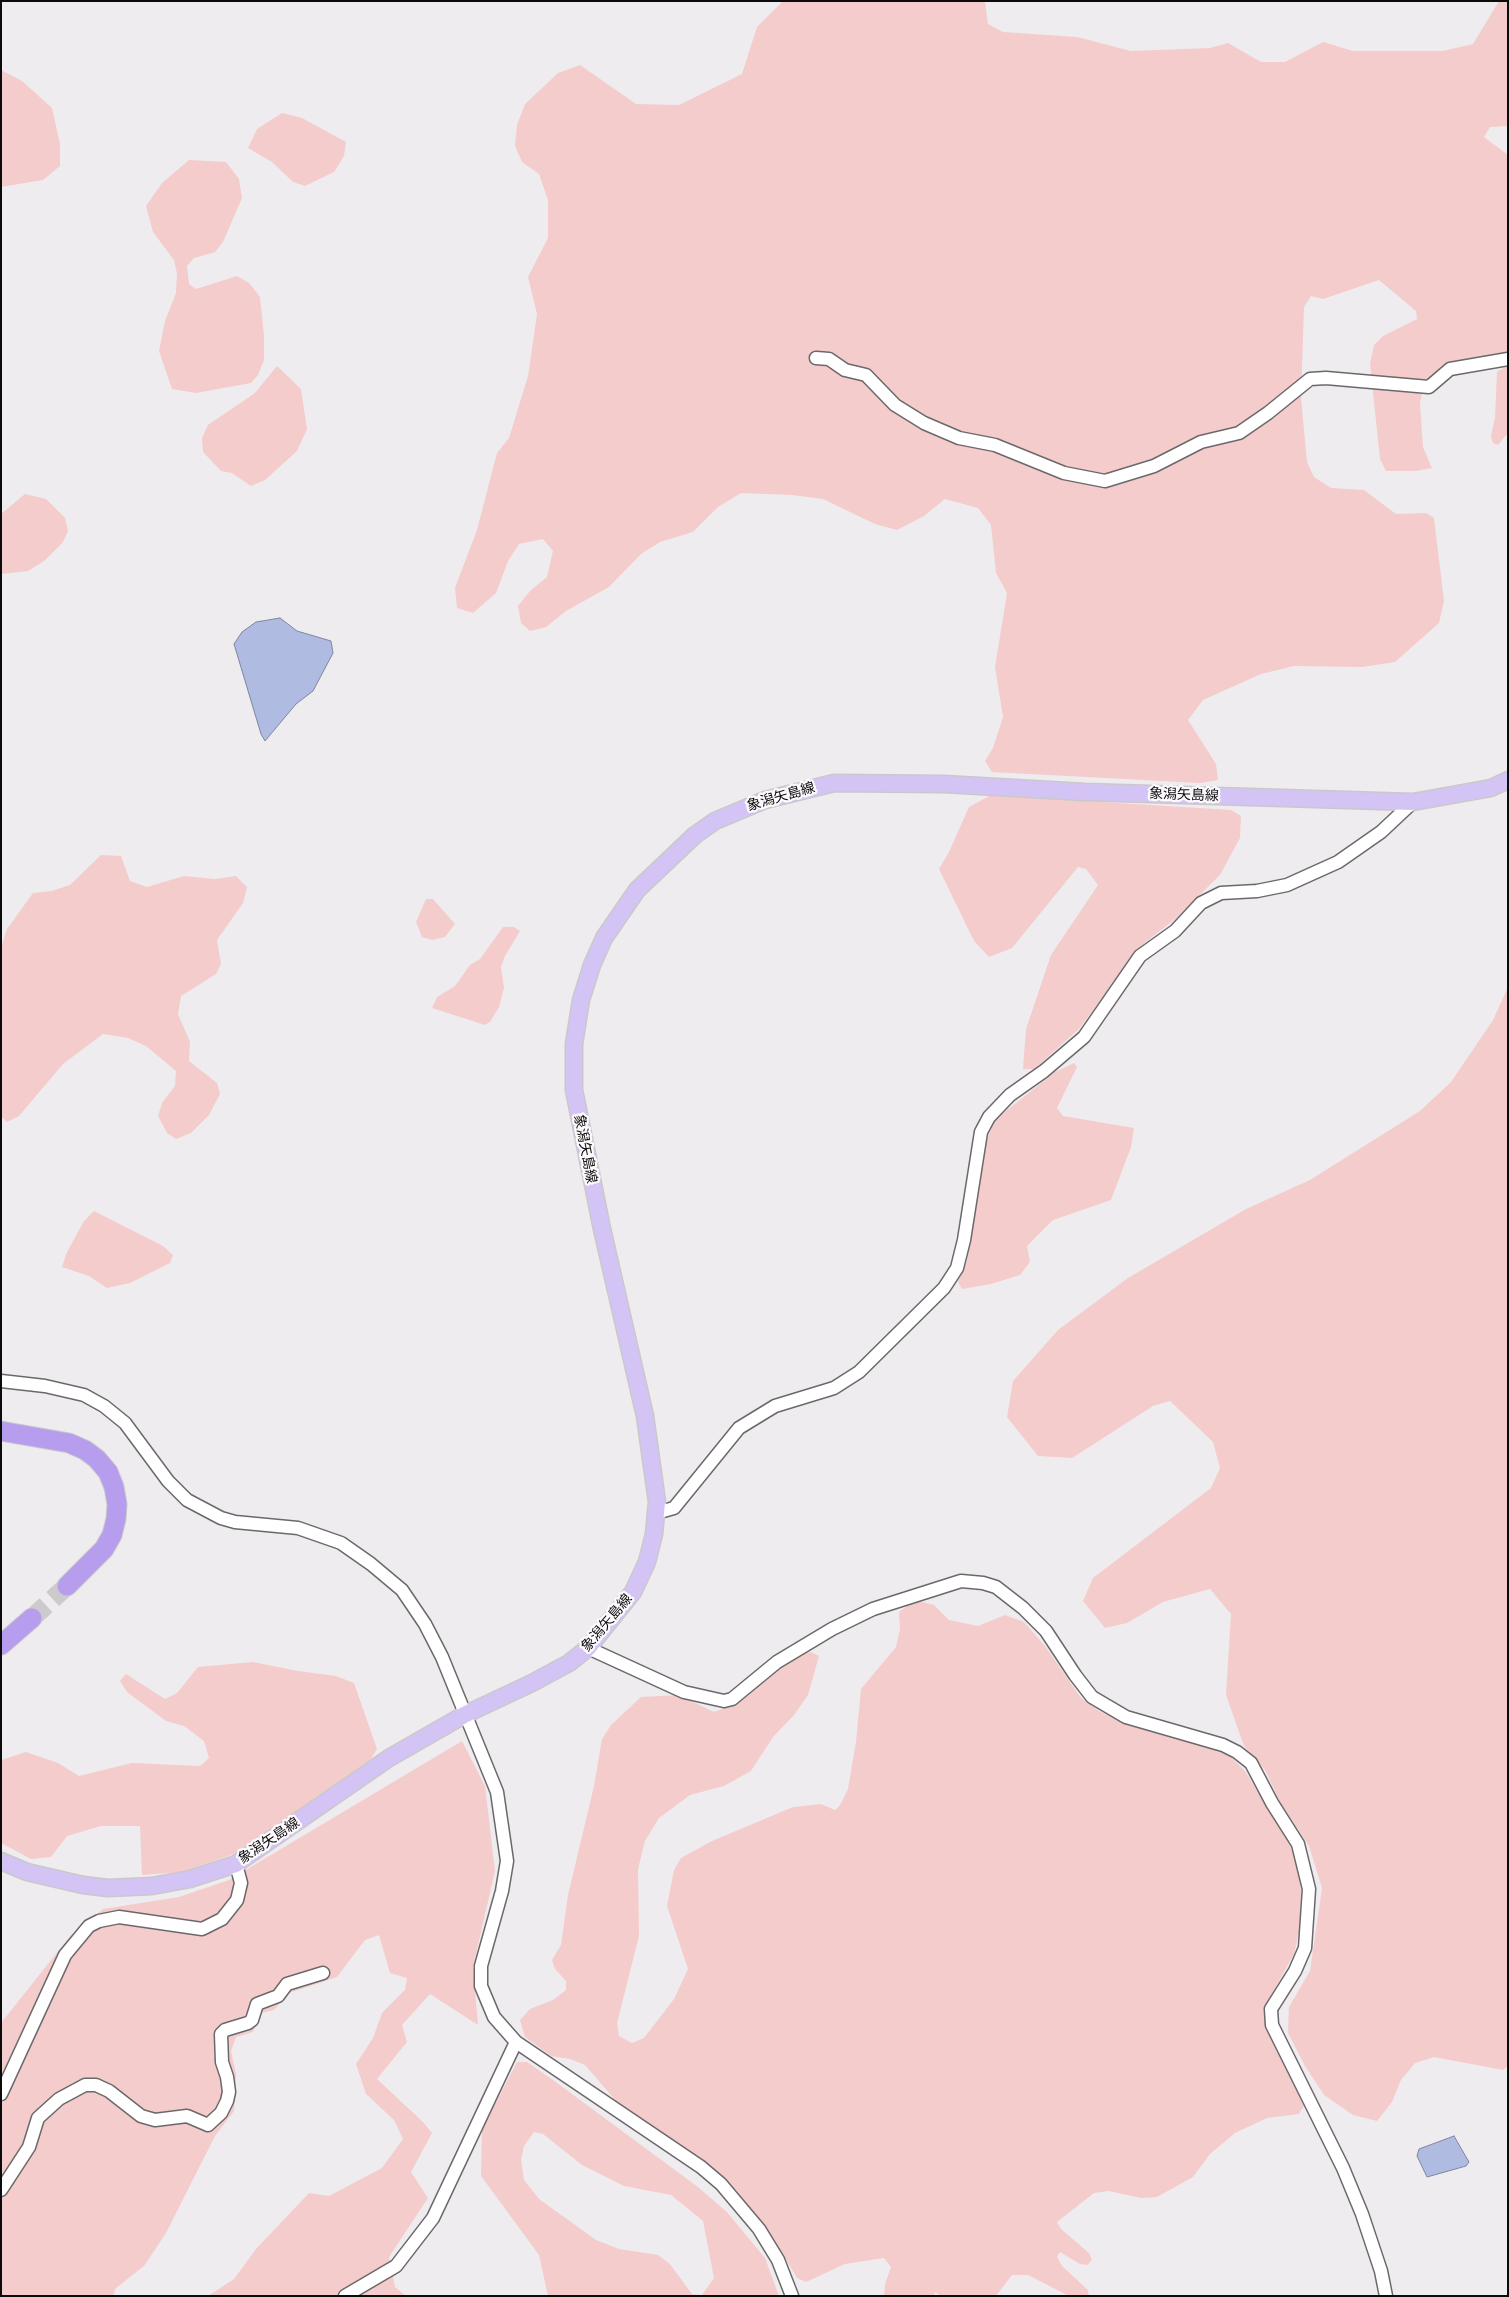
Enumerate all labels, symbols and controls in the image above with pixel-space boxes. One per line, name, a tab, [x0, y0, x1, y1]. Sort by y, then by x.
street label: 象潟矢島線	[745, 779, 817, 815]
street label: 象潟矢島線	[1149, 785, 1219, 805]
street label: 象潟矢島線	[570, 1113, 600, 1185]
street label: 象潟矢島線	[578, 1591, 636, 1655]
street label: 象潟矢島線	[235, 1814, 303, 1868]

